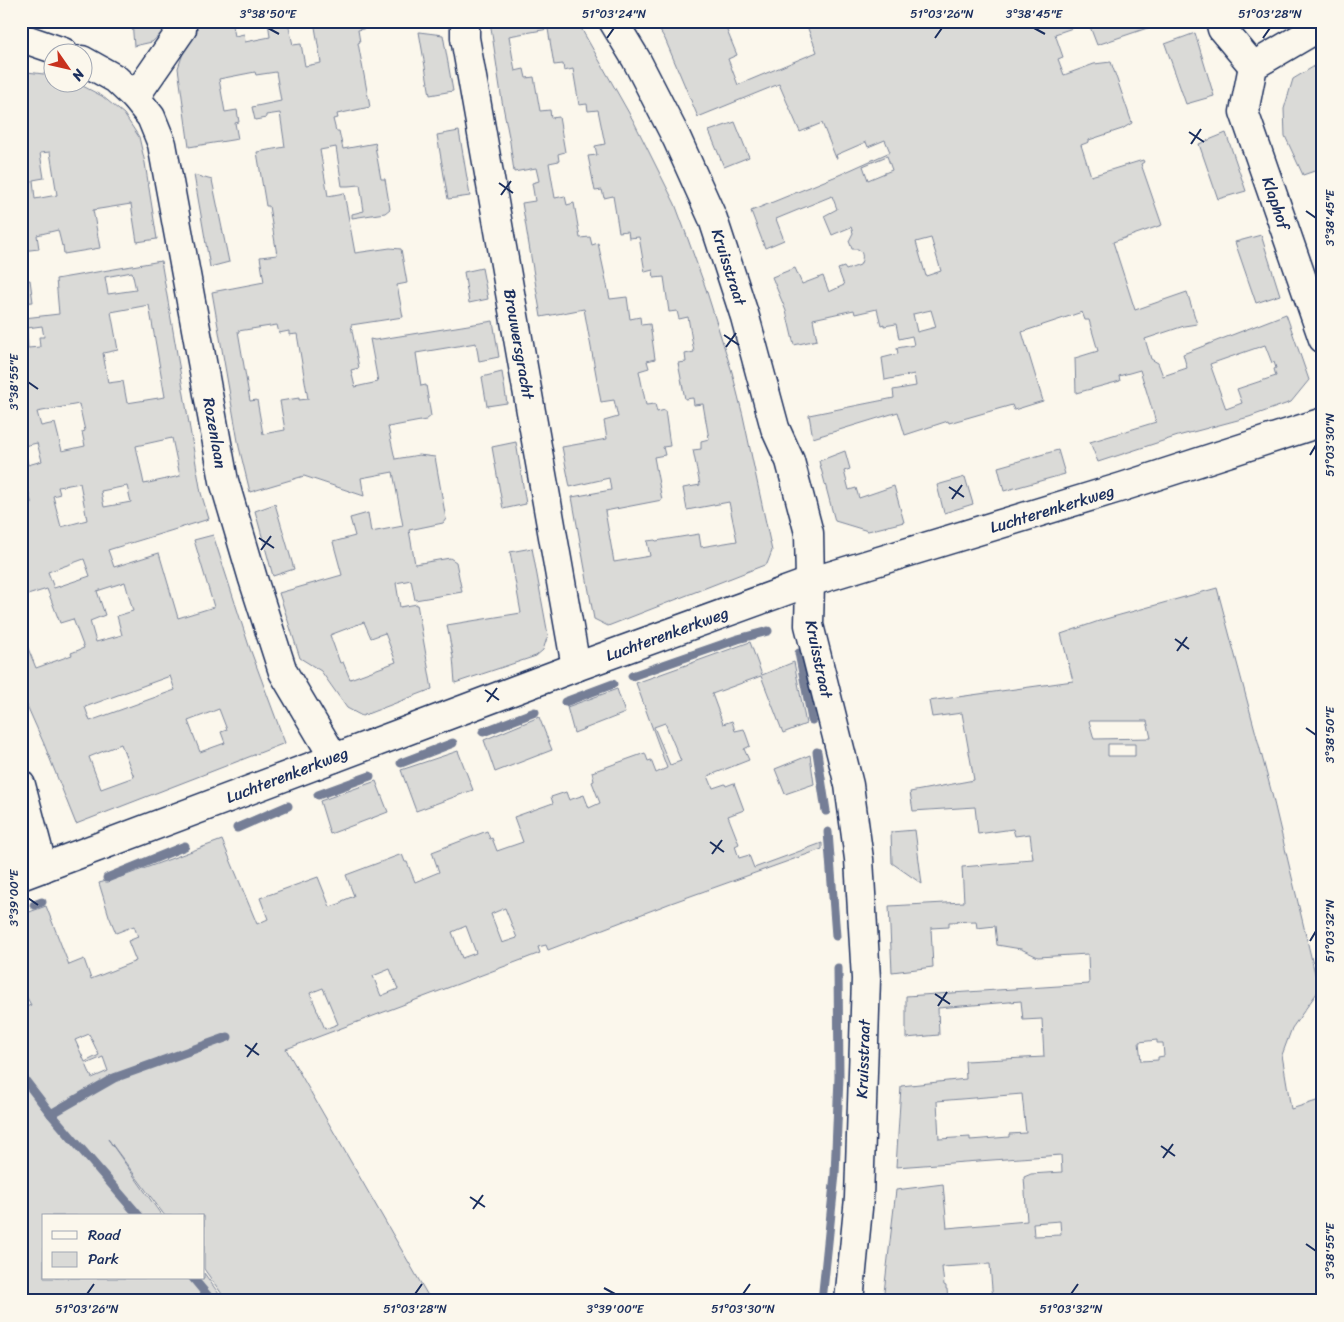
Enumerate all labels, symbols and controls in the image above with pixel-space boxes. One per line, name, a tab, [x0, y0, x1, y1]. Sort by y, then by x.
text: 3°38'50"E	[240, 3, 298, 25]
text: 51°03'24"N	[582, 3, 647, 25]
text: 51°03'26"N	[910, 3, 974, 25]
text: 3°38'45"E	[1006, 3, 1064, 25]
text: 51°03'28"N	[1238, 3, 1303, 25]
north arrow	[42, 42, 92, 92]
text: N	[65, 63, 92, 86]
street label: Klaphof	[1253, 173, 1299, 235]
text: 3°38'45"E	[1319, 188, 1341, 246]
street label: Kruisstraat	[703, 225, 755, 310]
street label: Brouwersgracht	[495, 287, 543, 402]
text: 3°38'55"E	[3, 353, 25, 410]
street label: Rozenlaan	[195, 395, 236, 471]
text: 51°03'30"N	[1319, 412, 1341, 477]
street label: Luchterenkerkweg	[986, 476, 1118, 542]
street label: Luchterenkerkweg	[601, 598, 733, 670]
street label: Kruisstraat	[797, 617, 842, 701]
text: 3°38'50"E	[1319, 705, 1341, 763]
street label: Luchterenkerkweg	[222, 738, 352, 812]
text: 3°39'00"E	[3, 868, 25, 926]
text: 51°03'32"N	[1319, 899, 1341, 963]
street label: Kruisstraat	[847, 1018, 879, 1099]
legend	[42, 1214, 205, 1280]
text: Road	[88, 1222, 121, 1248]
text: 3°38'55"E	[1319, 1222, 1341, 1279]
text: Park	[88, 1246, 119, 1272]
text: 51°03'26"N	[55, 1298, 119, 1320]
text: 51°03'28"N	[383, 1298, 448, 1320]
text: 3°39'00"E	[587, 1298, 645, 1320]
text: 51°03'30"N	[711, 1298, 776, 1320]
text: 51°03'32"N	[1039, 1298, 1103, 1320]

